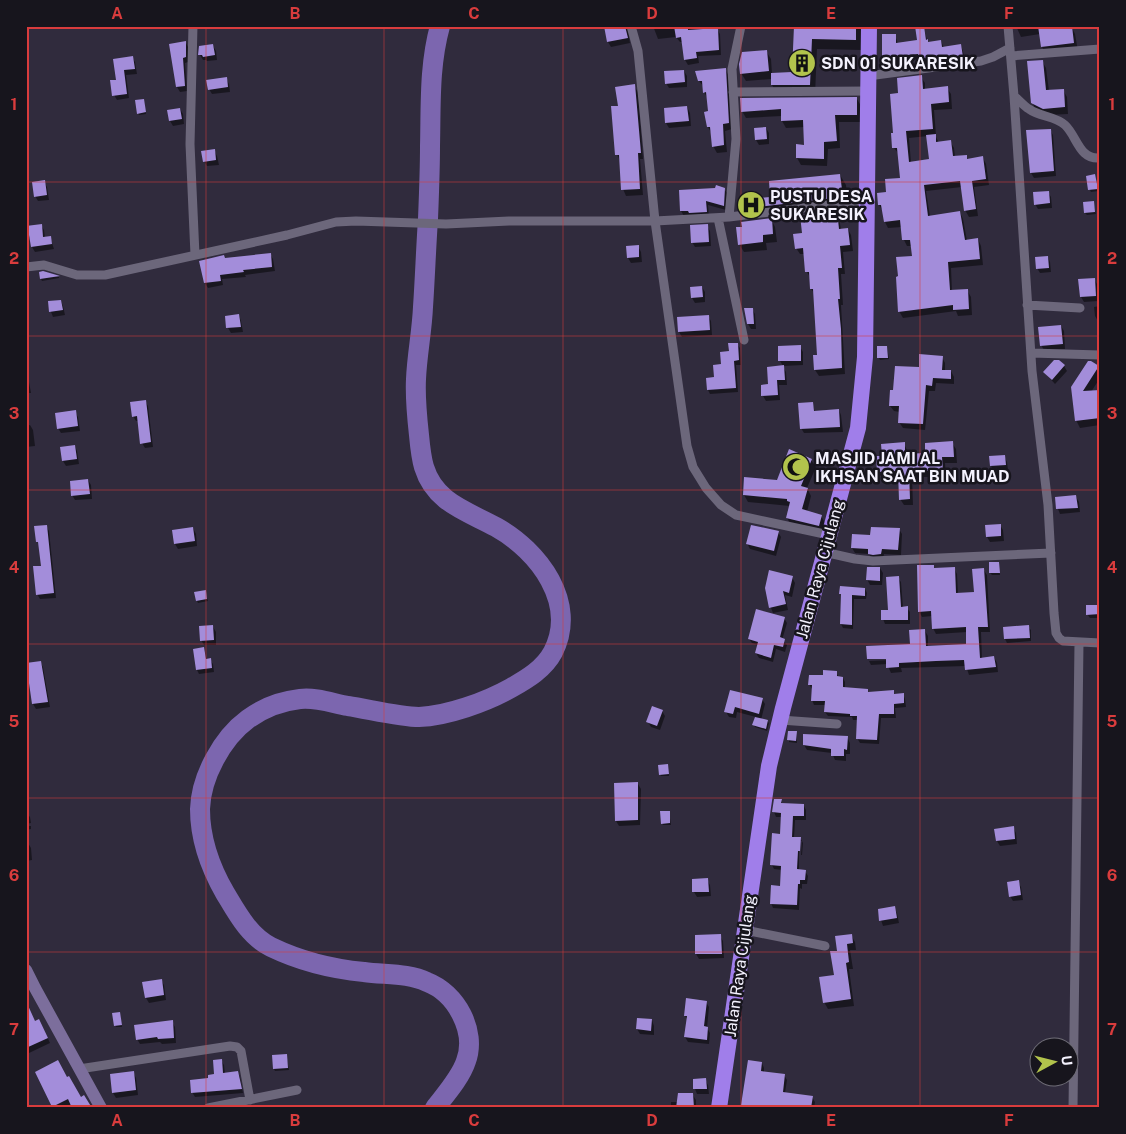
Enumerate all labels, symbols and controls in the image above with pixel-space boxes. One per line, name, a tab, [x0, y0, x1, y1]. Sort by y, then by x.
text: A	[111, 4, 123, 23]
text: B	[290, 4, 301, 23]
text: C	[468, 4, 480, 23]
text: D	[646, 4, 658, 23]
text: E	[826, 4, 836, 23]
text: F	[1004, 4, 1014, 23]
building icon: SDN 01 SUKARESIK	[787, 48, 817, 78]
place label: SDN 01 SUKARESIK	[821, 54, 976, 73]
text: 1	[11, 95, 17, 114]
text: 1	[1109, 95, 1115, 114]
place label: PUSTU DESA SUKARESIK	[770, 187, 873, 224]
hospital icon: PUSTU DESA SUKARESIK	[736, 190, 766, 220]
text: 2	[9, 249, 19, 268]
text: 2	[1107, 249, 1117, 268]
text: 3	[9, 404, 19, 423]
text: 3	[1107, 404, 1117, 423]
place label: MASJID JAMI AL IKHSAN SAAT BIN MUAD	[815, 449, 1010, 486]
mosque icon: MASJID JAMI AL IKHSAN SAAT BIN MUAD	[781, 452, 811, 482]
street label: Jalan Raya Cijulang	[792, 497, 848, 641]
text: 4	[9, 558, 20, 577]
text: 4	[1107, 558, 1118, 577]
text: 5	[9, 712, 20, 731]
text: 5	[1107, 712, 1118, 731]
text: 6	[9, 866, 19, 885]
text: 6	[1107, 866, 1117, 885]
street label: Jalan Raya Cijulang	[721, 894, 759, 1038]
text: 7	[9, 1020, 19, 1039]
text: 7	[1107, 1020, 1117, 1039]
north arrow	[1028, 1036, 1078, 1086]
text: U	[1058, 1054, 1075, 1066]
text: A	[111, 1111, 123, 1130]
text: B	[290, 1111, 301, 1130]
text: C	[468, 1111, 480, 1130]
text: D	[646, 1111, 658, 1130]
text: E	[826, 1111, 836, 1130]
text: F	[1004, 1111, 1014, 1130]

